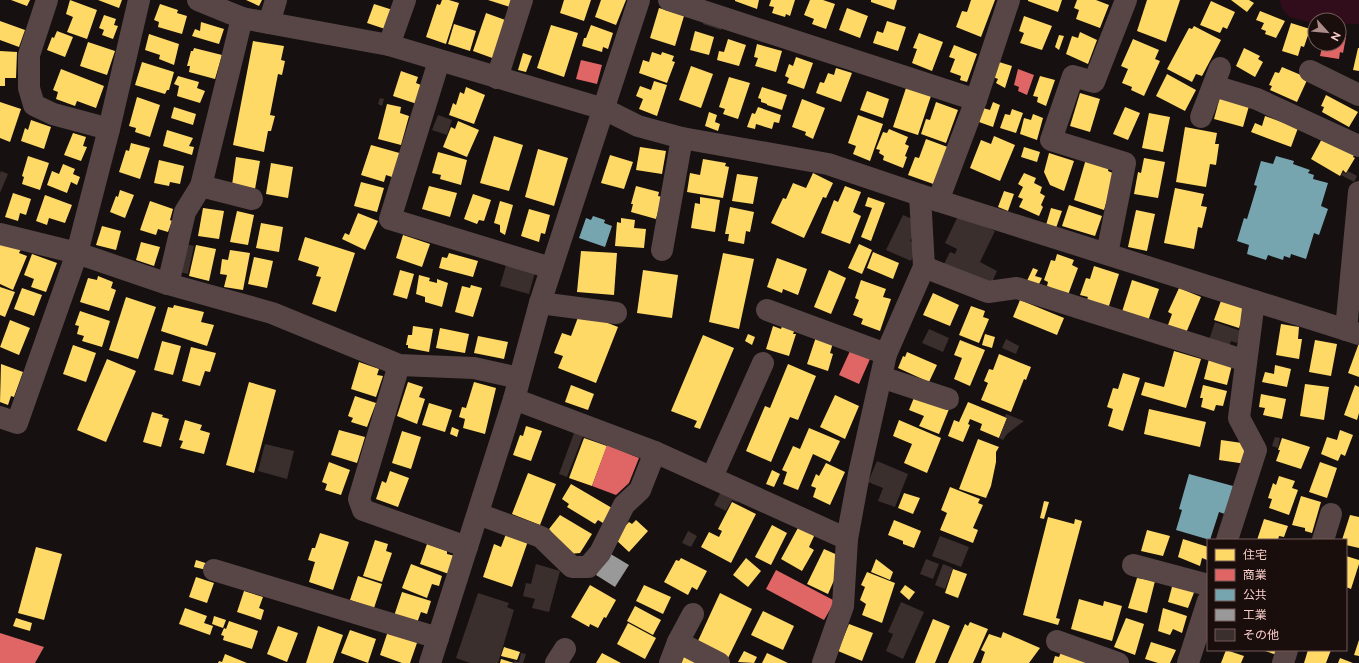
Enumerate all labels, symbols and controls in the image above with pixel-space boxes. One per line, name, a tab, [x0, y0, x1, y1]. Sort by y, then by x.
north arrow	[1307, 12, 1347, 52]
text: N	[1328, 30, 1343, 43]
legend	[1207, 539, 1347, 651]
text: 住宅	[1243, 548, 1267, 562]
text: 商業	[1243, 568, 1267, 582]
text: 公共	[1243, 588, 1267, 602]
text: 工業	[1243, 608, 1267, 622]
text: その他	[1243, 628, 1279, 642]

